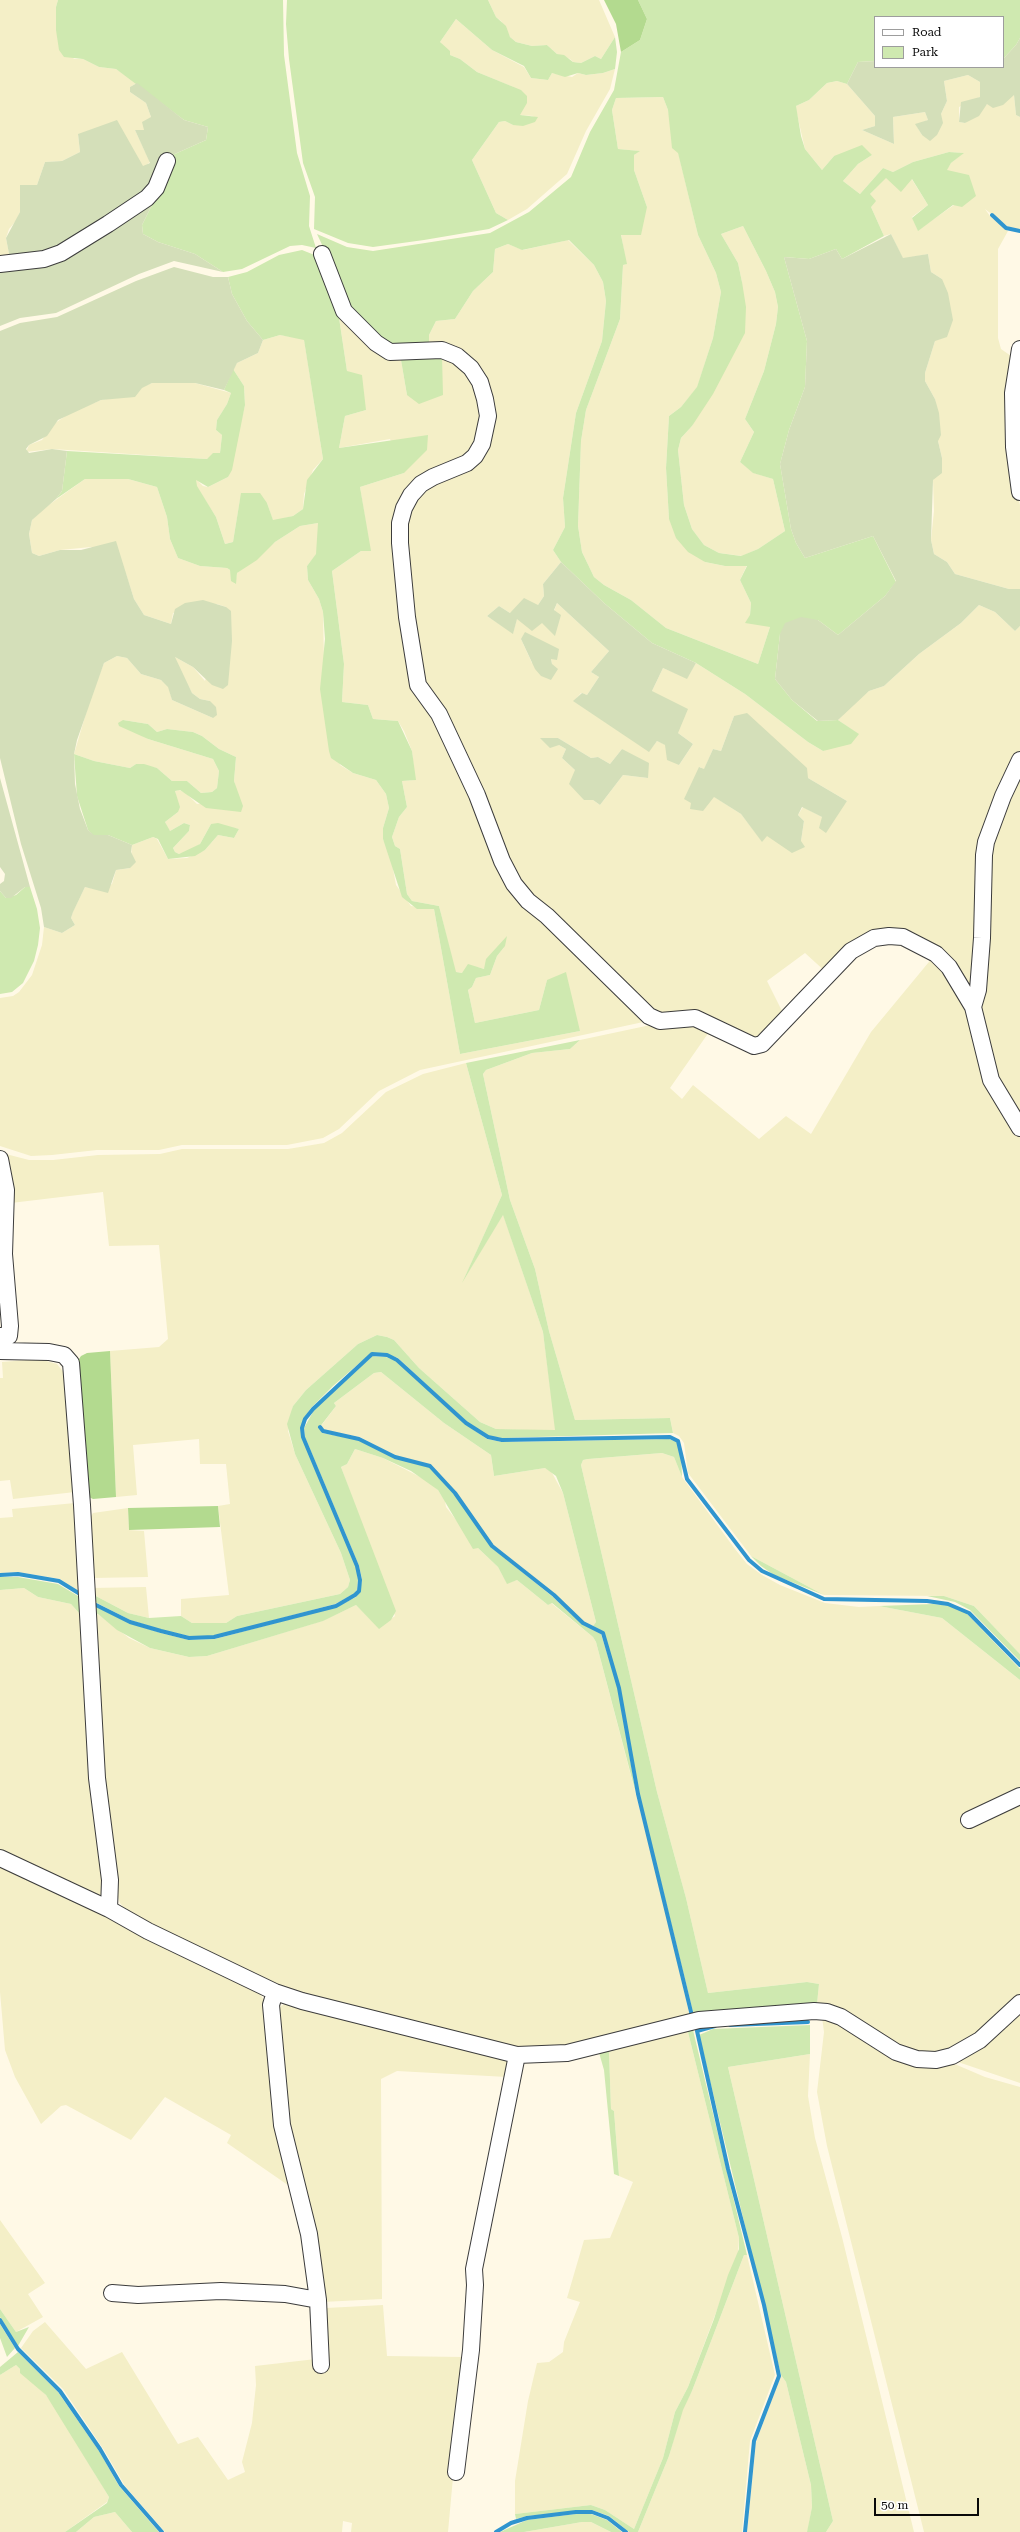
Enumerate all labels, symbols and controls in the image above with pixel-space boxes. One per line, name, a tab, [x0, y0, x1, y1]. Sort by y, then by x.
legend	[874, 16, 1004, 68]
text: Road	[912, 25, 941, 39]
text: Park	[912, 45, 938, 59]
scale bar	[876, 2490, 981, 2516]
text: 50 m	[881, 2498, 908, 2512]

